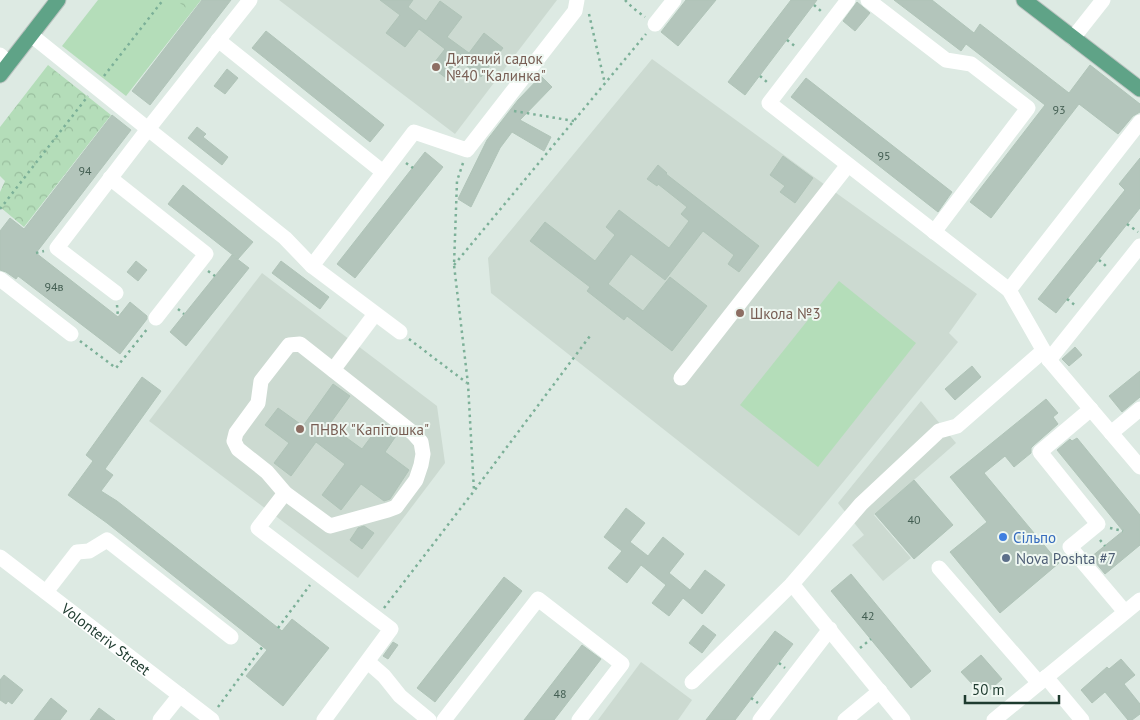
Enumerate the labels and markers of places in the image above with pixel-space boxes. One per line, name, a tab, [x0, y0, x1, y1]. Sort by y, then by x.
place label: Дитячий садок №40 "Калинка"	[446, 49, 546, 85]
marker: Дитячий садок №40 "Калинка"	[430, 61, 442, 73]
place label: Школа №3	[750, 304, 821, 323]
marker: Школа №3	[734, 307, 746, 319]
place label: ПНВК "Капітошка"	[310, 420, 429, 439]
marker: ПНВК "Капітошка"	[294, 423, 306, 435]
place label: Сільпо	[1013, 528, 1056, 547]
marker: Сільпо	[997, 531, 1009, 543]
place label: Nova Poshta #7	[1016, 549, 1116, 568]
marker: Nova Poshta #7	[1000, 552, 1012, 564]

